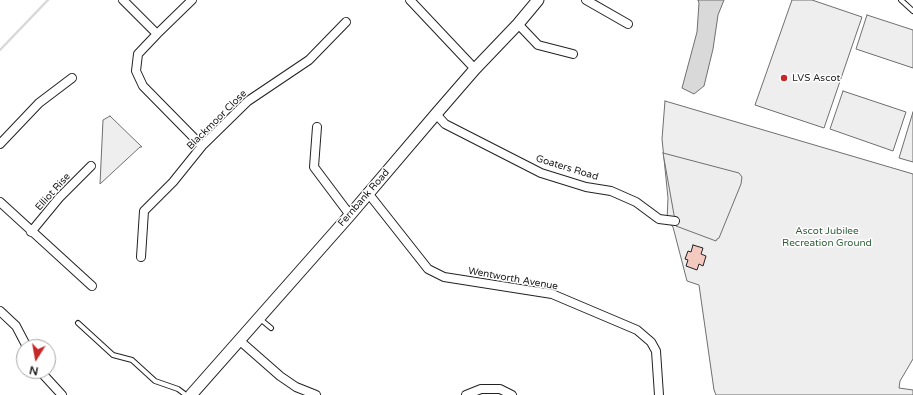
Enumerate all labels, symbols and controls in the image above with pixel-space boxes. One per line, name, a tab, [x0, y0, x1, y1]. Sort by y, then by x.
place label: LVS Ascot	[792, 72, 840, 84]
marker: LVS Ascot	[779, 73, 789, 83]
street label: Blackmoor Close	[185, 88, 249, 152]
street label: Goaters Road	[534, 153, 600, 183]
street label: Fernbank Road	[336, 167, 392, 229]
street label: Elliot Rise	[33, 171, 73, 213]
park label: Ascot Jubilee Recreation Ground	[782, 225, 872, 248]
street label: Wentworth Avenue	[467, 265, 559, 293]
north arrow	[16, 339, 56, 379]
text: N	[28, 363, 39, 378]

